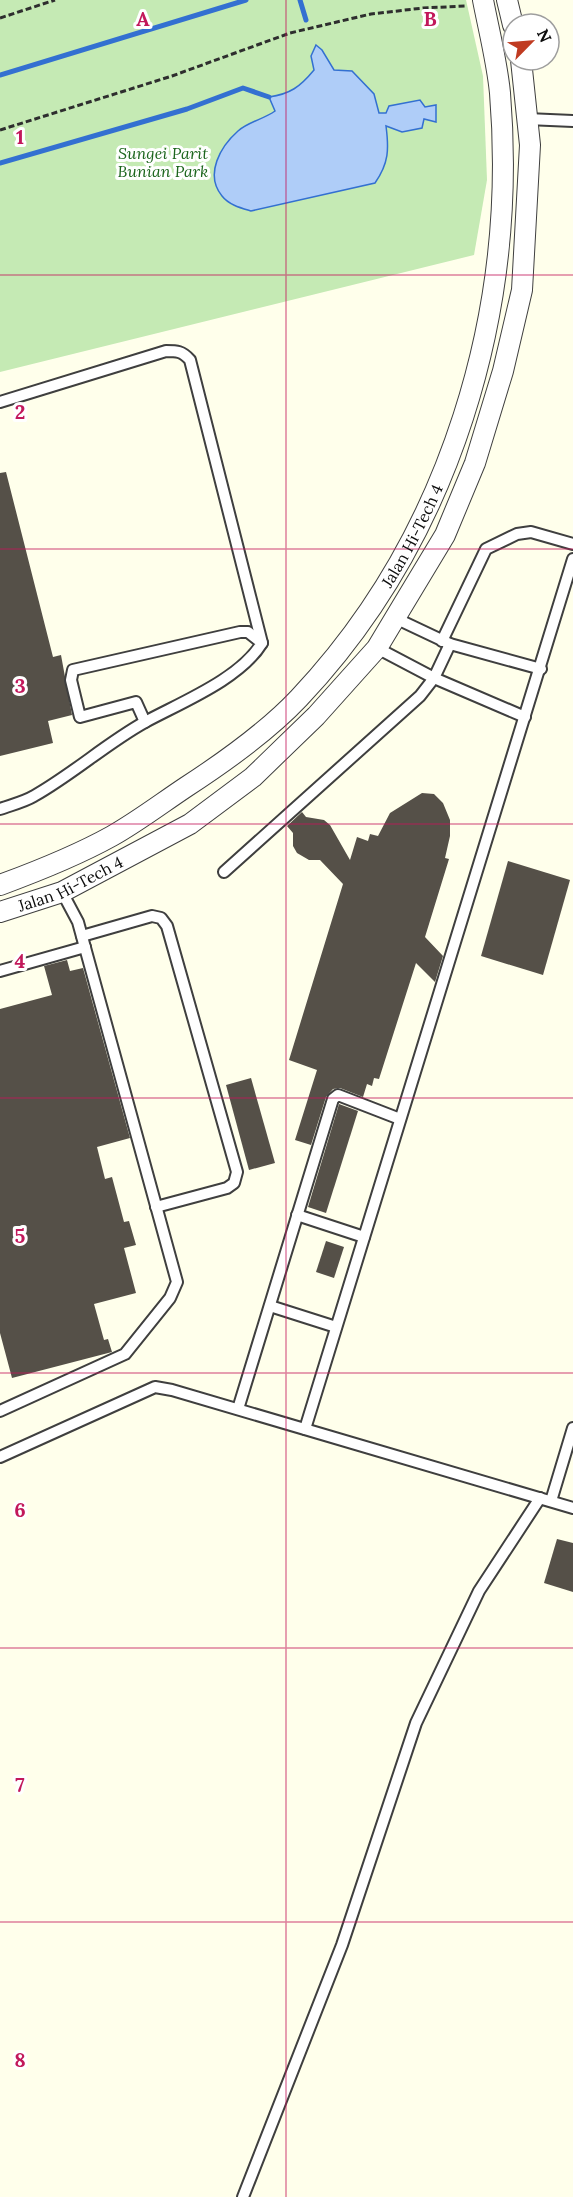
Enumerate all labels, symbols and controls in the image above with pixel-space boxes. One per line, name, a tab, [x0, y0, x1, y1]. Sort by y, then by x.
text: A	[136, 6, 150, 31]
text: B	[423, 6, 437, 31]
north arrow	[501, 12, 561, 72]
text: N	[533, 26, 556, 45]
text: 1	[16, 124, 24, 149]
park label: Sungei Parit Bunian Park	[118, 143, 208, 181]
text: 2	[15, 399, 25, 424]
street label: Jalan Hi-Tech 4	[376, 481, 447, 592]
text: 3	[14, 673, 26, 698]
street label: Jalan Hi-Tech 4	[14, 851, 127, 916]
text: 4	[15, 948, 26, 973]
text: 5	[15, 1223, 26, 1248]
text: 6	[14, 1497, 26, 1522]
text: 7	[15, 1772, 25, 1797]
text: 8	[14, 2047, 26, 2072]

